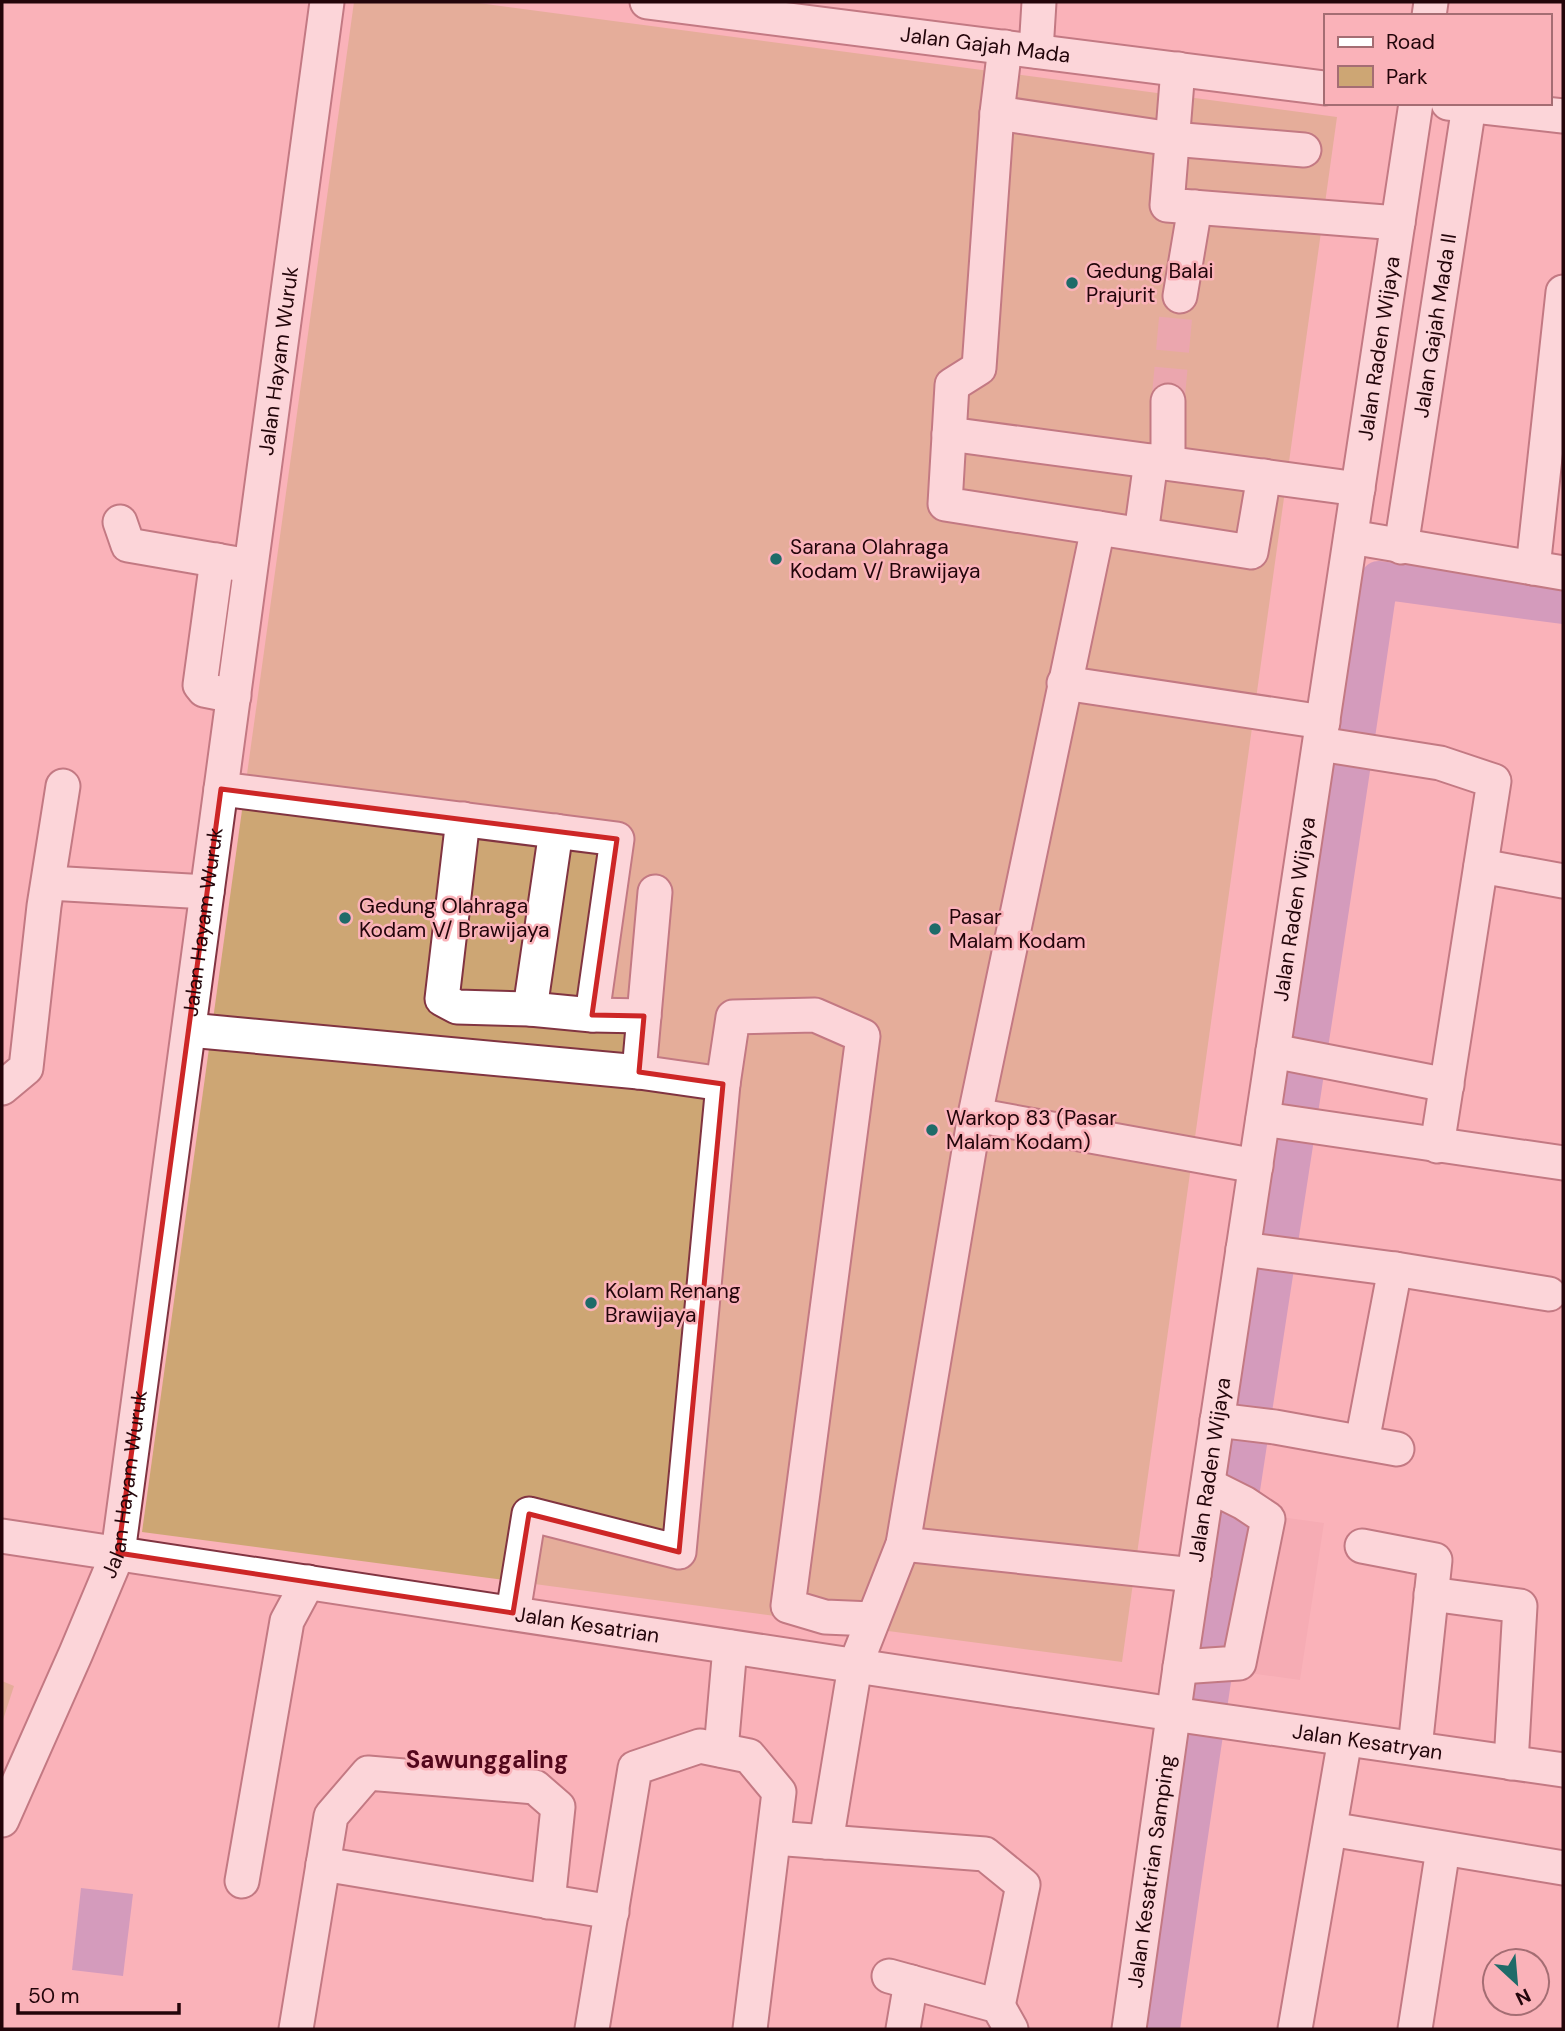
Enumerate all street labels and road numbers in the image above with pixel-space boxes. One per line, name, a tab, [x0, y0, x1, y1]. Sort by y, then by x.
street label: Jalan Gajah Mada	[899, 20, 1072, 70]
street label: Jalan Gajah Mada II	[1407, 231, 1463, 420]
street label: Jalan Raden Wijaya	[1351, 254, 1407, 443]
street label: Jalan Hayam Wuruk	[252, 264, 305, 457]
street label: Jalan Raden Wijaya	[1267, 815, 1322, 1003]
street label: Jalan Hayam Wuruk	[176, 825, 230, 1018]
street label: Jalan Raden Wijaya	[1182, 1376, 1237, 1564]
street label: Jalan Hayam Wuruk	[95, 1388, 154, 1583]
street label: Jalan Kesatrian	[513, 1600, 661, 1650]
street label: Jalan Kesatryan	[1291, 1717, 1445, 1767]
street label: Jalan Kesatrian Samping	[1121, 1753, 1182, 1990]

